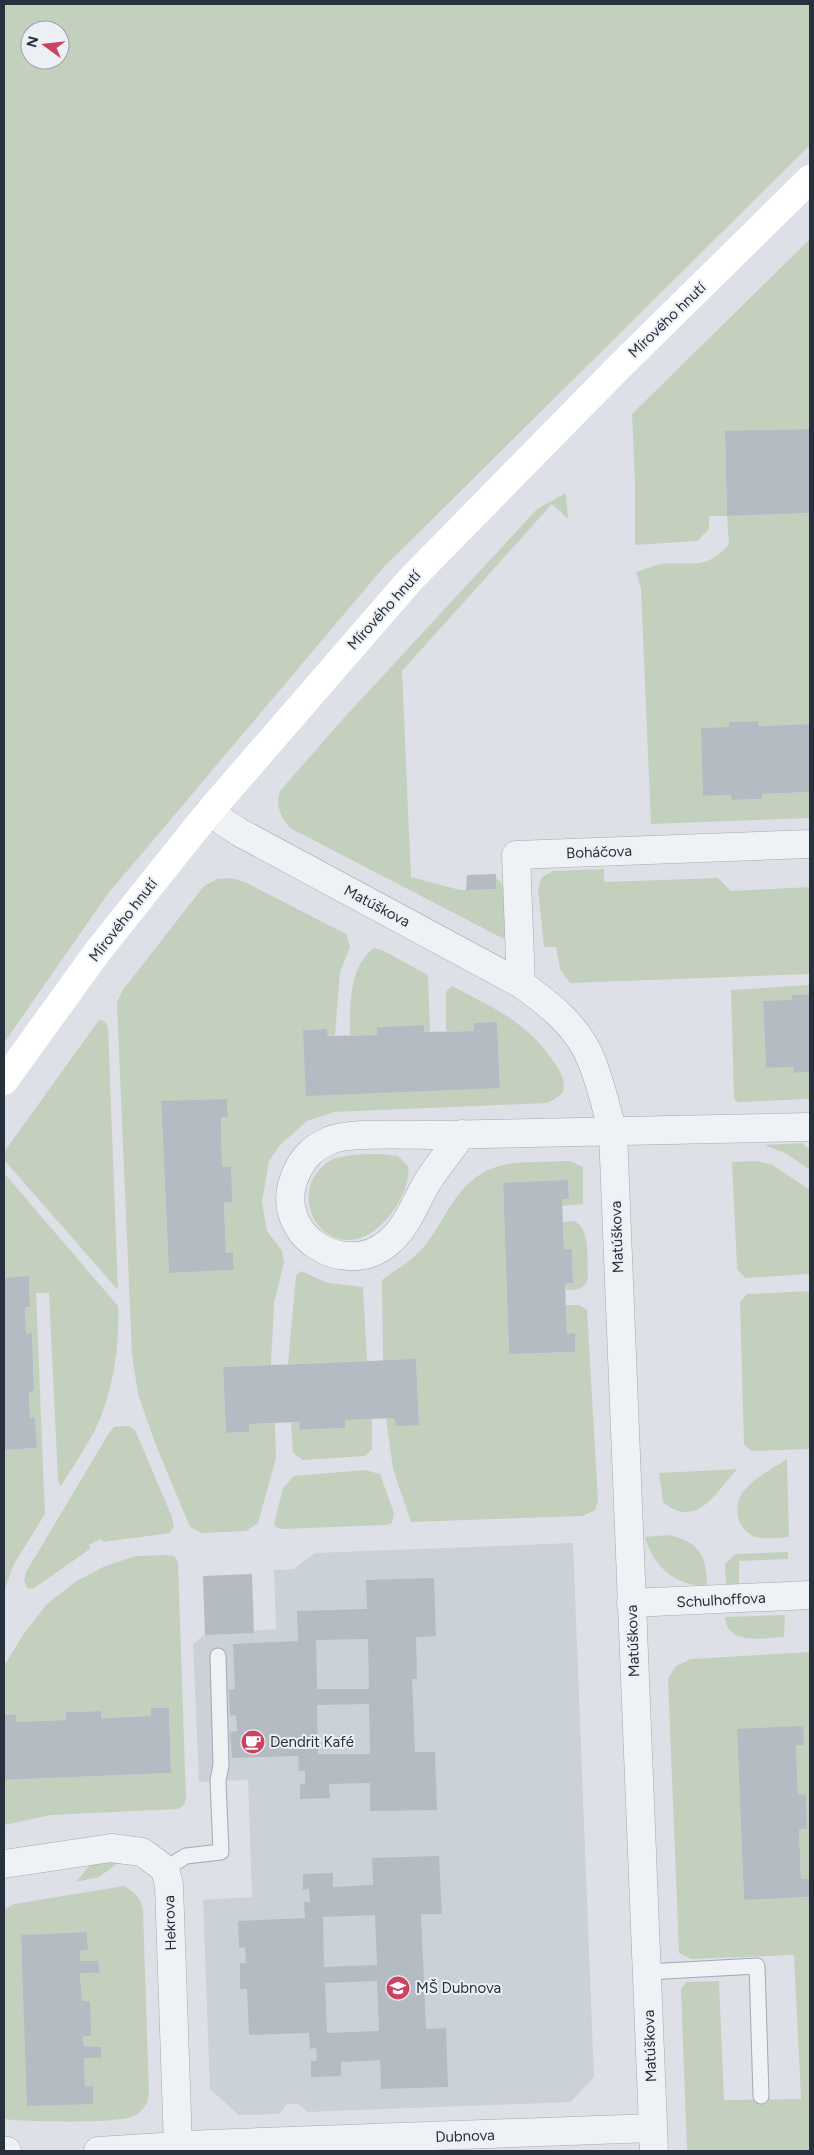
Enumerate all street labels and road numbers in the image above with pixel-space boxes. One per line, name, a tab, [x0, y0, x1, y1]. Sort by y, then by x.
street label: Mírového hnutí	[625, 278, 711, 361]
street label: Mírového hnutí	[344, 565, 425, 653]
street label: Boháčova	[566, 842, 632, 862]
street label: Mírového hnutí	[85, 874, 162, 965]
street label: Matúškova	[341, 881, 413, 931]
street label: Matúškova	[607, 1201, 627, 1273]
street label: Schulhoffova	[676, 1589, 766, 1611]
street label: Matúškova	[623, 1605, 643, 1677]
street label: Hekrova	[160, 1895, 180, 1951]
street label: Matúškova	[640, 2010, 660, 2082]
street label: Dubnova	[435, 2126, 495, 2146]

